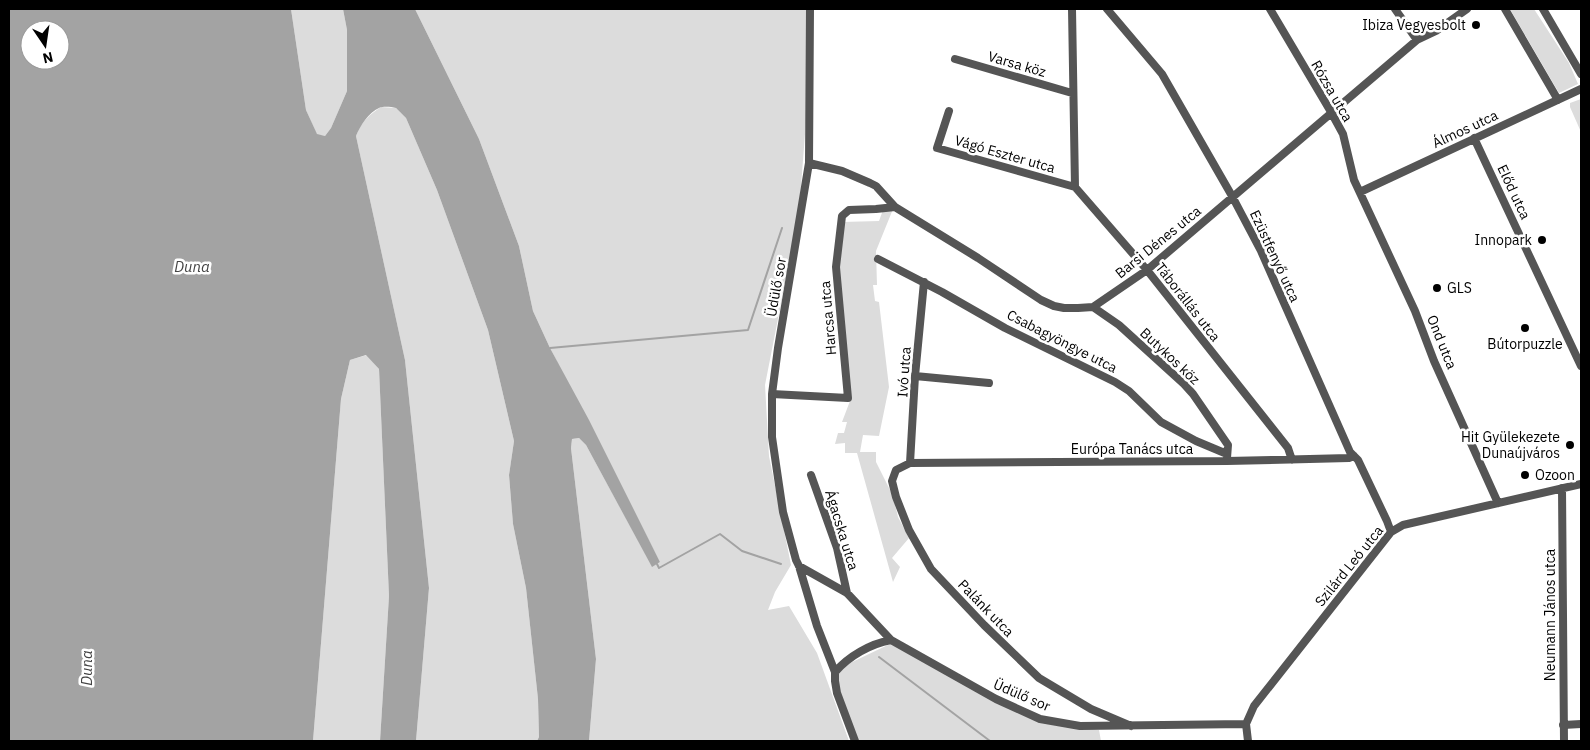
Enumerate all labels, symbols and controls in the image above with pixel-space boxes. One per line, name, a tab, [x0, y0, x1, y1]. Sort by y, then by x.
place label: Ibiza Vegyesbolt	[1362, 16, 1466, 34]
marker: Ibiza Vegyesbolt	[1470, 19, 1482, 31]
north arrow	[20, 20, 70, 70]
street label: Varsa köz	[986, 47, 1049, 81]
text: N	[41, 48, 55, 68]
street label: Rózsa utca	[1307, 57, 1357, 125]
street label: Álmos utca	[1429, 105, 1501, 152]
street label: Vágó Eszter utca	[953, 131, 1058, 177]
street label: Előd utca	[1493, 162, 1535, 223]
street label: Barsi Dénes utca	[1111, 201, 1205, 282]
street label: Ezüstfenyő utca	[1246, 207, 1304, 305]
place label: Innopark	[1475, 231, 1533, 249]
marker: Innopark	[1536, 234, 1548, 246]
street label: Üdülő sor	[762, 256, 790, 318]
water label: Duna	[174, 257, 210, 276]
street label: Táborállás utca	[1152, 259, 1225, 346]
place label: GLS	[1447, 279, 1472, 297]
street label: Harcsa utca	[816, 280, 840, 356]
marker: GLS	[1431, 282, 1443, 294]
street label: Csabagyöngye utca	[1004, 305, 1121, 377]
street label: Ond utca	[1423, 312, 1461, 372]
marker: Bútorpuzzle	[1519, 322, 1531, 334]
street label: Butykos köz	[1136, 324, 1204, 389]
place label: Bútorpuzzle	[1487, 335, 1563, 353]
street label: Ivó utca	[893, 345, 915, 398]
place label: Hit Gyülekezete Dunaújváros	[1461, 428, 1560, 462]
marker: Hit Gyülekezete Dunaújváros	[1564, 439, 1576, 451]
street label: Európa Tanács utca	[1071, 440, 1194, 458]
place label: Ozoon	[1535, 466, 1575, 484]
marker: Ozoon	[1519, 469, 1531, 481]
street label: Ágacska utca	[821, 487, 864, 573]
street label: Szilárd Leó utca	[1311, 521, 1387, 610]
street label: Neumann János utca	[1541, 548, 1559, 681]
street label: Palánk utca	[954, 575, 1018, 641]
water label: Duna	[77, 650, 96, 686]
street label: Üdülő sor	[991, 675, 1053, 715]

